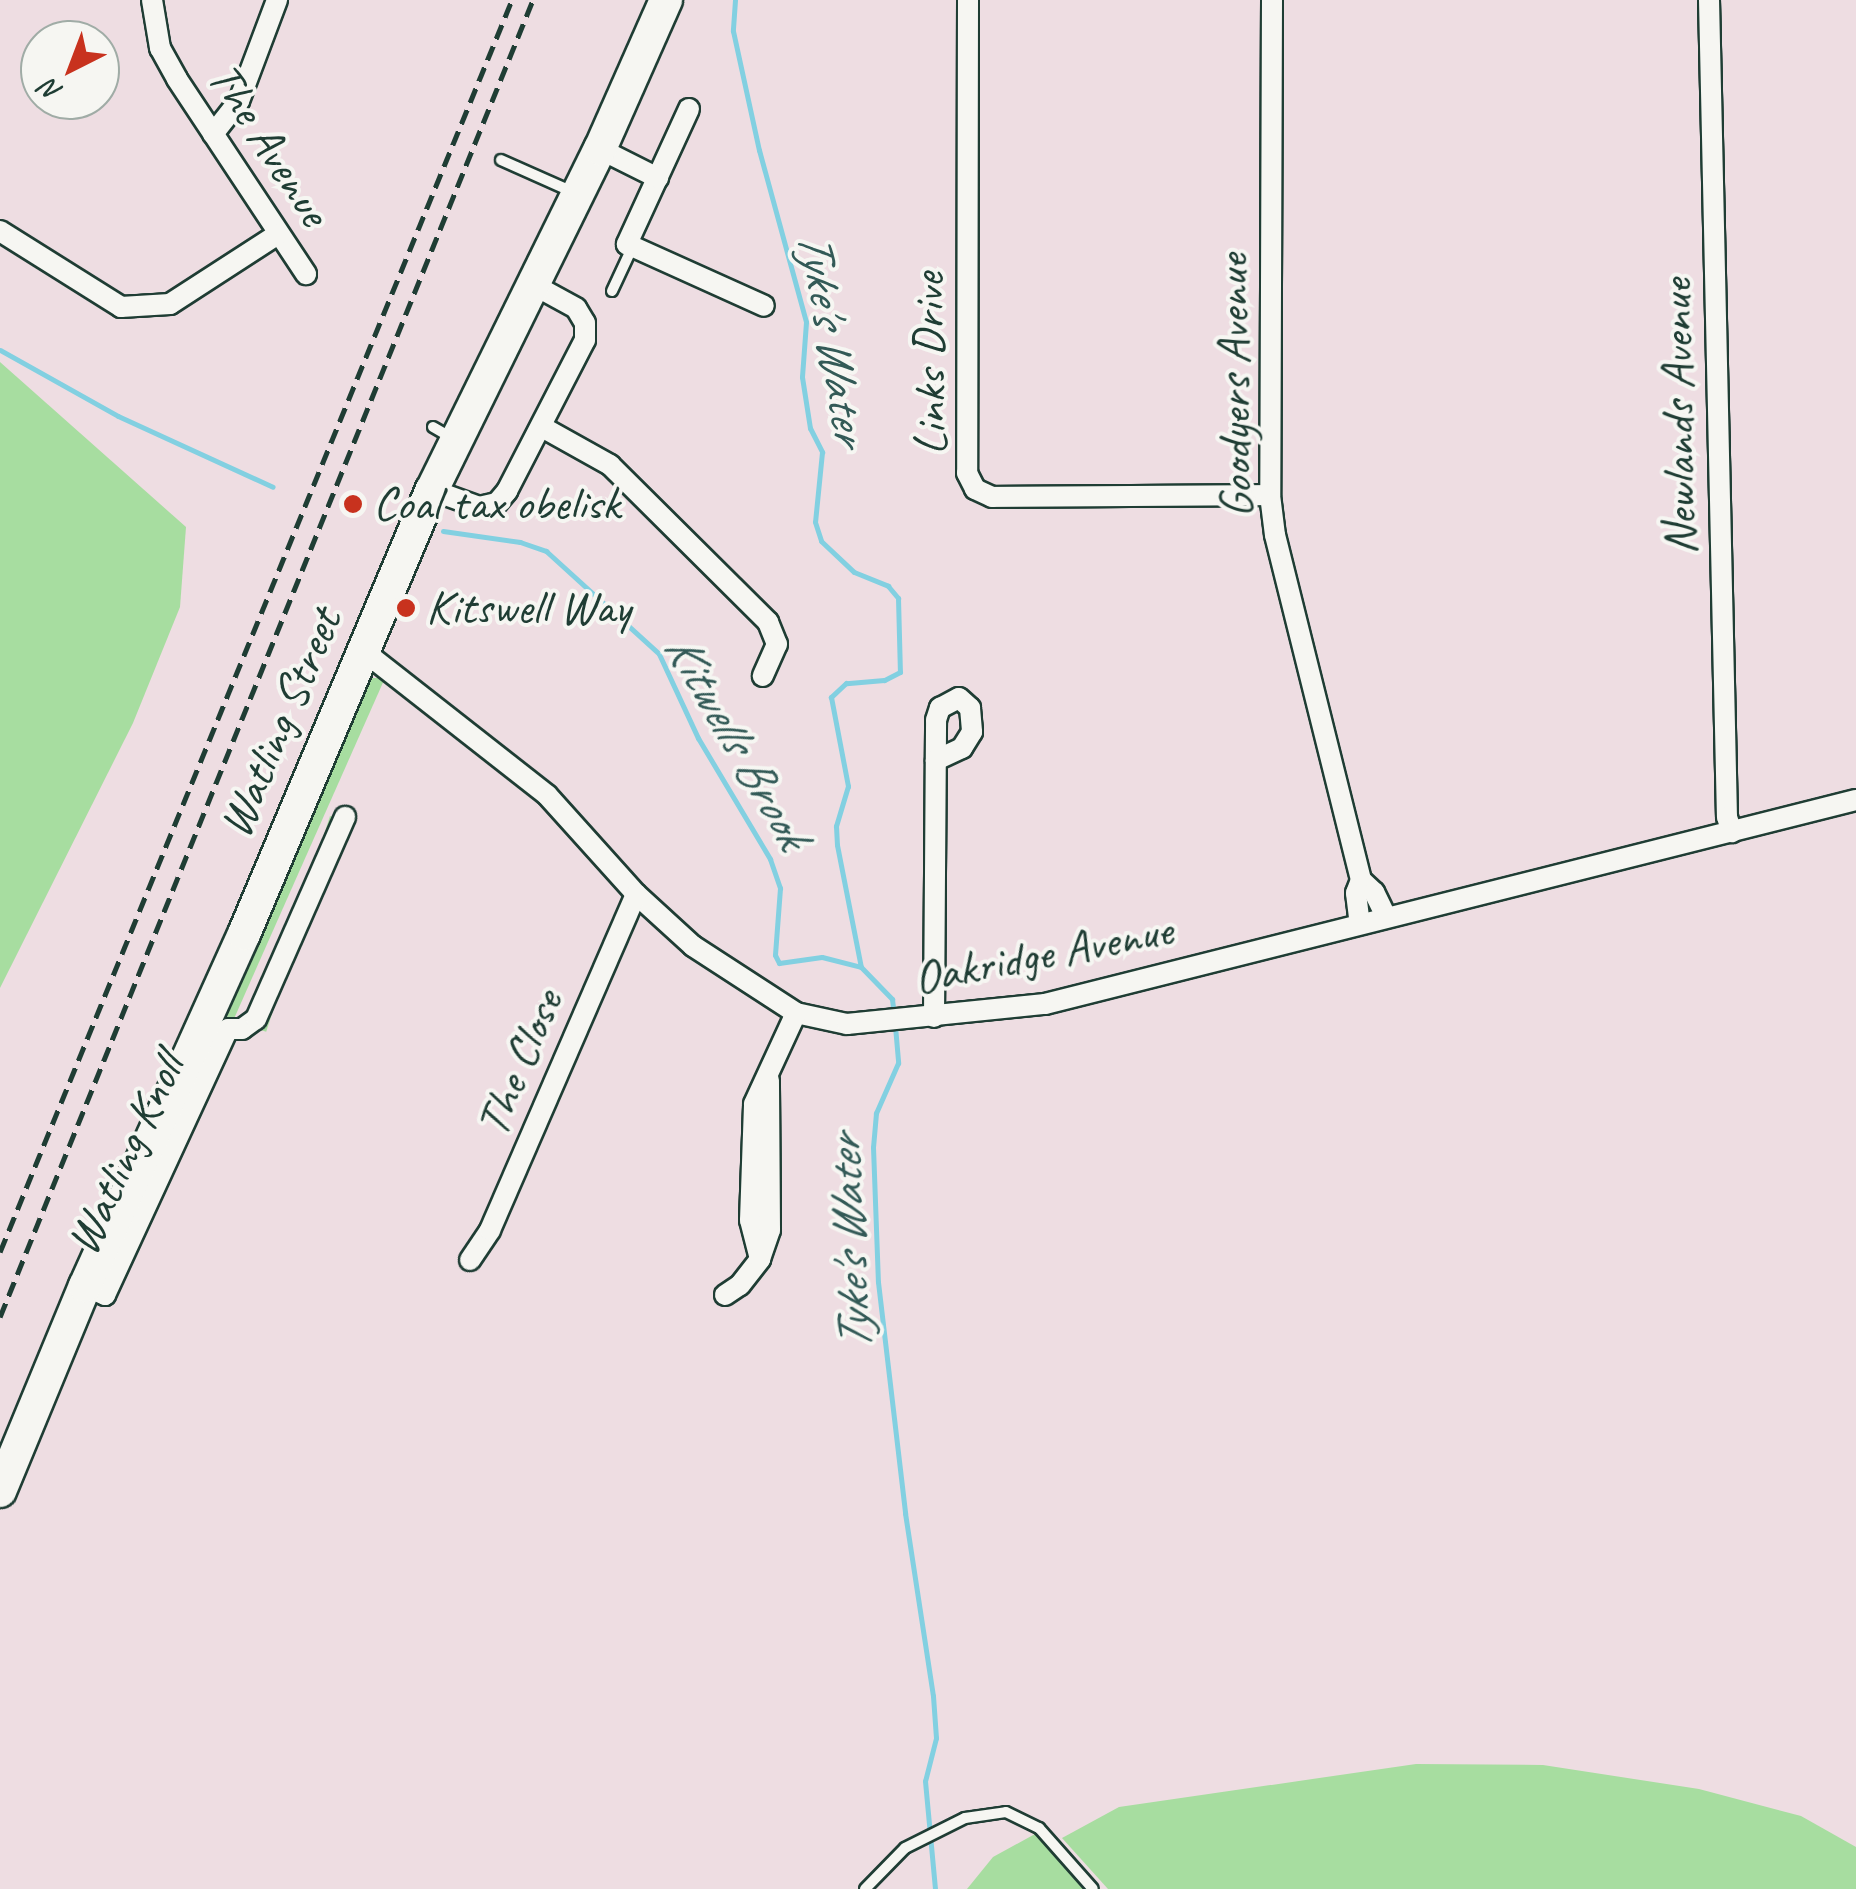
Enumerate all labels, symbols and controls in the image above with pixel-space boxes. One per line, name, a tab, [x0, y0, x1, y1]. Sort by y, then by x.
north arrow	[20, 20, 120, 120]
street label: The Avenue	[195, 52, 343, 236]
text: N	[33, 72, 69, 110]
water label: Tyke's Water	[785, 226, 881, 448]
street label: Goodyers Avenue	[1203, 254, 1265, 518]
street label: Links Drive	[899, 272, 959, 456]
street label: Newlands Avenue	[1647, 279, 1709, 555]
place label: Coal tax obelisk	[373, 475, 621, 533]
marker: Coal tax obelisk	[342, 493, 364, 515]
place label: Kitswell Way	[426, 579, 631, 637]
marker: Kitswell Way	[395, 597, 417, 619]
street label: Watling Street	[206, 600, 354, 846]
water label: Kitwells Brook	[652, 622, 822, 858]
street label: Oakridge Avenue	[909, 901, 1177, 1007]
street label: The Close	[463, 982, 575, 1144]
street label: Watling Knoll	[53, 1044, 197, 1264]
water label: Tyke's Water	[813, 1135, 885, 1353]

